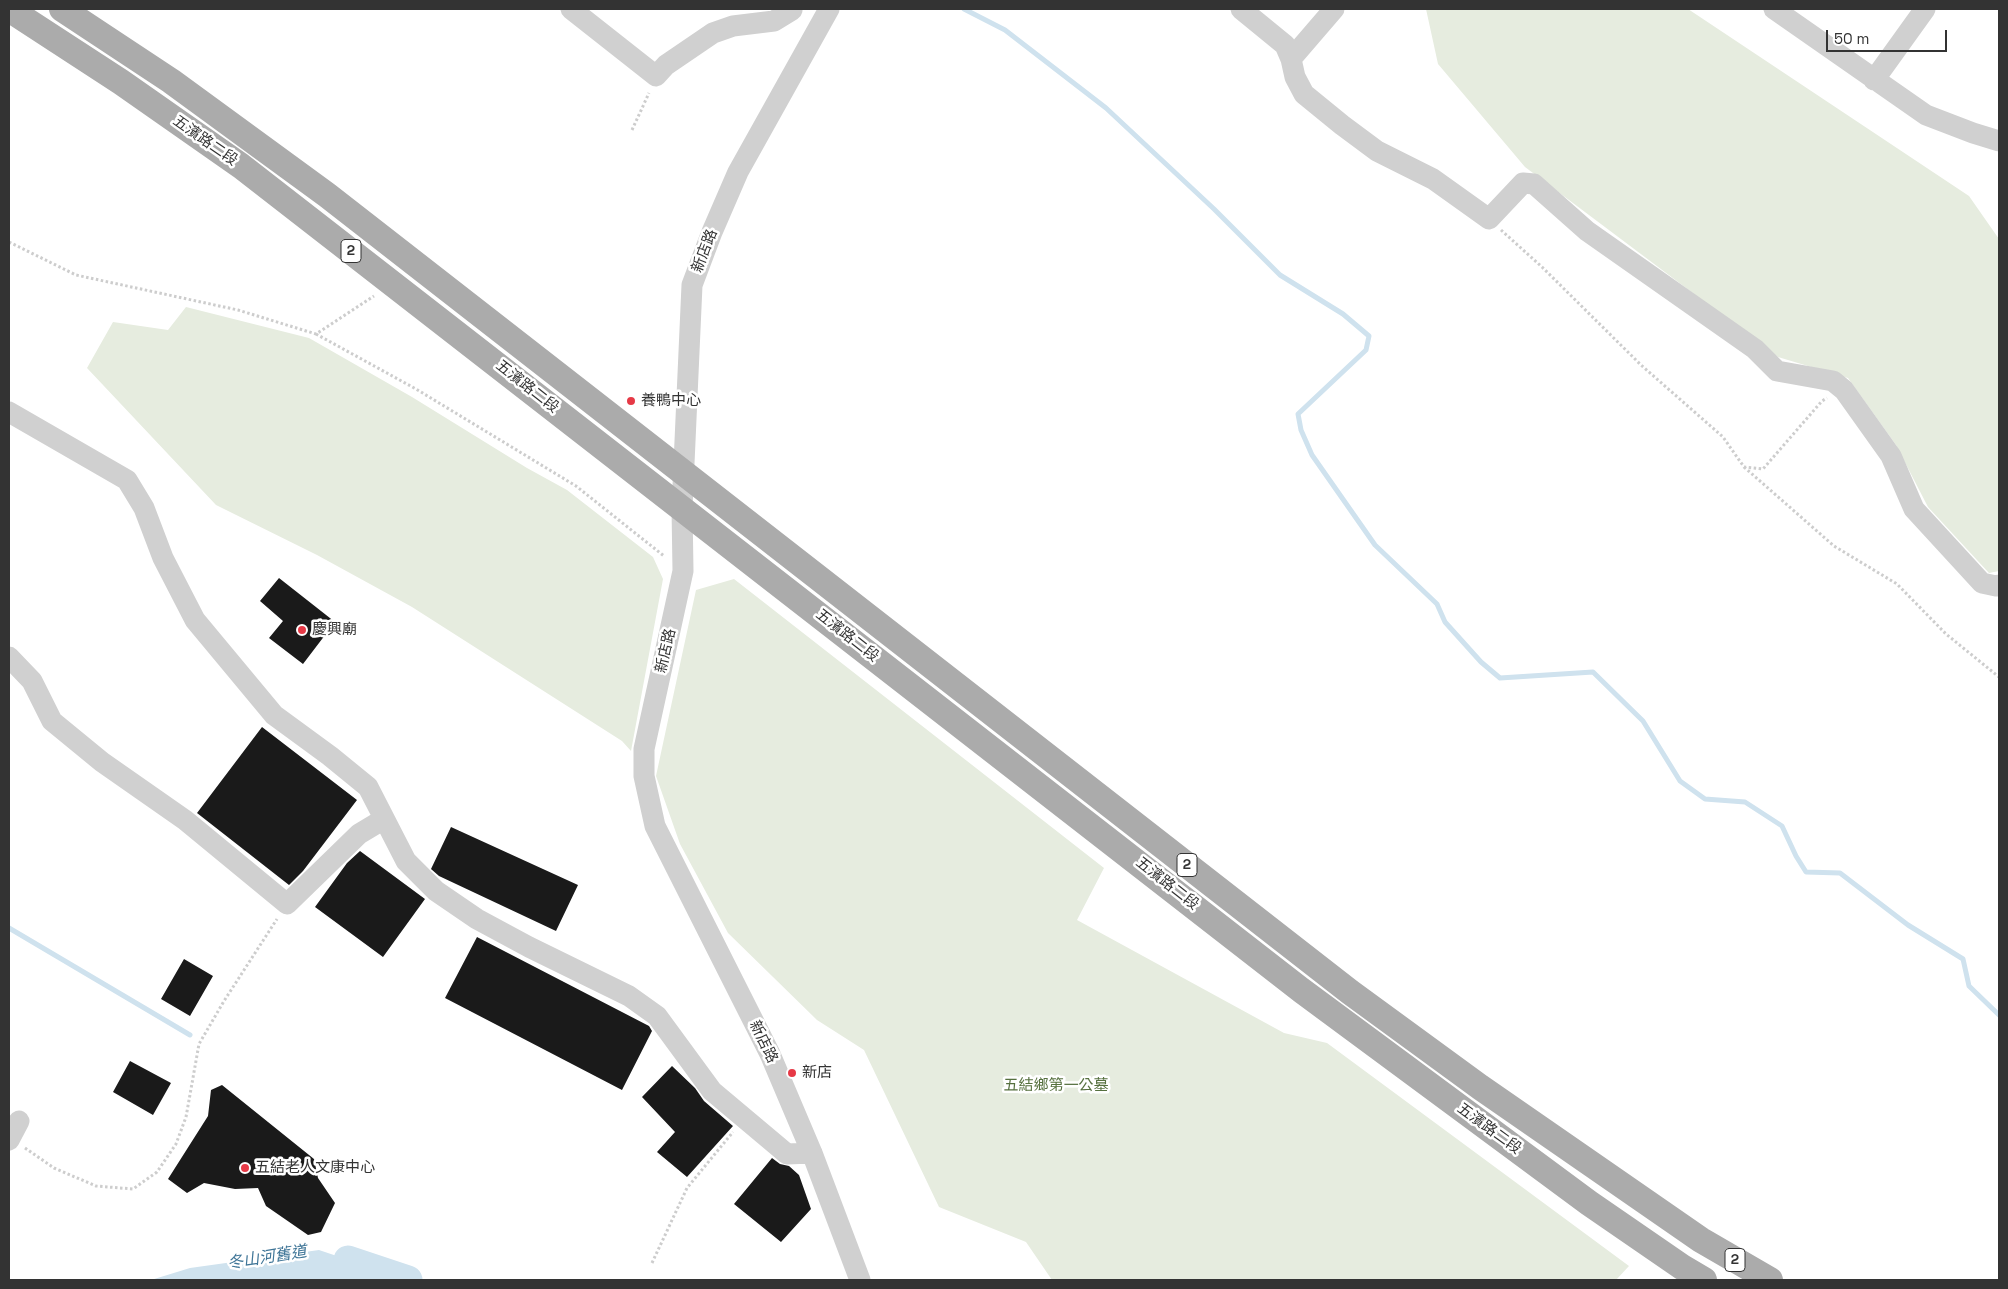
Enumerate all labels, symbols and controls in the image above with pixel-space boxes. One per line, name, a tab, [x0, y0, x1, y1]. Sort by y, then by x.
scale bar	[1828, 20, 1949, 52]
text: 50 m	[1834, 29, 1869, 48]
street label: 五濱路二段	[169, 112, 241, 170]
street label: 新店路	[689, 227, 721, 275]
road number: 2	[341, 240, 361, 262]
street label: 五濱路二段	[492, 357, 562, 417]
place label: 養鴨中心	[641, 392, 701, 410]
marker: 養鴨中心	[625, 395, 637, 407]
street label: 五濱路二段	[812, 606, 882, 666]
place label: 慶興廟	[312, 621, 357, 639]
marker: 慶興廟	[296, 624, 308, 636]
street label: 新店路	[652, 627, 680, 675]
street label: 五濱路二段	[1132, 854, 1202, 914]
road number: 2	[1177, 854, 1197, 876]
street label: 新店路	[745, 1018, 781, 1066]
place label: 新店	[802, 1064, 832, 1082]
marker: 新店	[786, 1067, 798, 1079]
park label: 五結鄉第一公墓	[1004, 1077, 1108, 1095]
street label: 五濱路二段	[1453, 1100, 1525, 1158]
place label: 五結老人文康中心	[255, 1159, 375, 1177]
marker: 五結老人文康中心	[239, 1162, 251, 1174]
water label: 冬山河舊道	[226, 1242, 308, 1274]
road number: 2	[1725, 1248, 1745, 1272]

